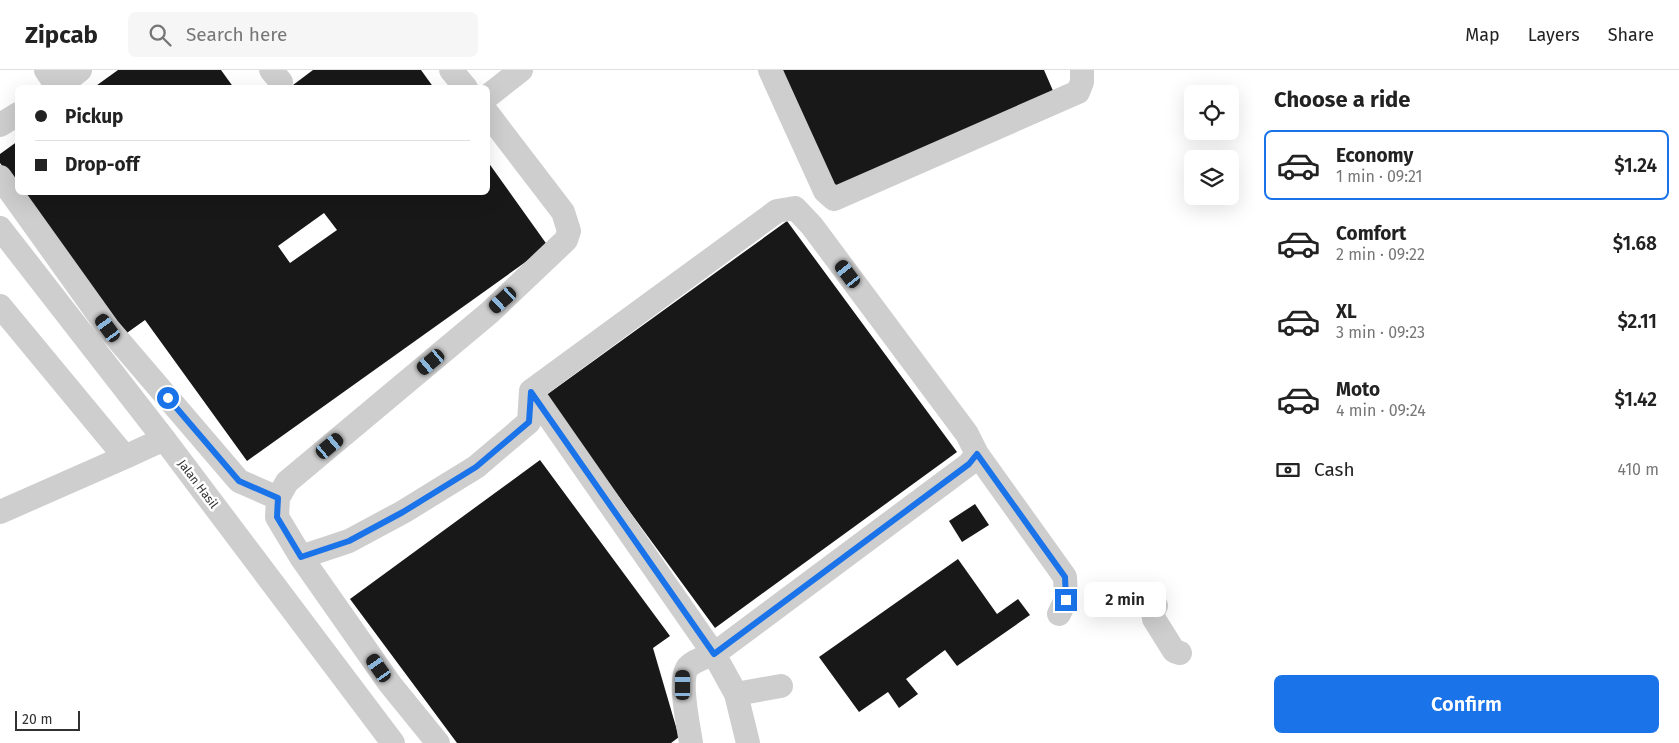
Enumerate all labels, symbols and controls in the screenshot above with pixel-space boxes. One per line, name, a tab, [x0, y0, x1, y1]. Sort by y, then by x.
search box	[128, 12, 478, 57]
text: Zipcab	[25, 21, 98, 49]
icon: search	[146, 21, 174, 49]
text: Search here	[186, 23, 287, 46]
text: Map	[1465, 24, 1500, 46]
text: Layers	[1528, 24, 1580, 46]
text: Share	[1608, 24, 1654, 46]
map controls	[1184, 85, 1239, 205]
button: locate	[1184, 85, 1239, 140]
text: Choose a ride	[1274, 86, 1410, 113]
text: Pickup	[65, 105, 123, 128]
icon: car	[1276, 143, 1321, 188]
text: Economy	[1336, 144, 1413, 167]
button: layers	[1184, 150, 1239, 205]
text: Drop-off	[65, 153, 139, 176]
text: $1.24	[1614, 154, 1657, 177]
text: 1 min · 09:21	[1336, 167, 1423, 186]
icon: car	[1276, 221, 1321, 266]
text: Comfort	[1336, 222, 1406, 245]
text: $1.68	[1613, 232, 1657, 255]
text: 2 min · 09:22	[1336, 245, 1425, 264]
car	[832, 258, 863, 290]
car	[486, 284, 519, 316]
icon: car	[1276, 299, 1321, 344]
text: XL	[1336, 300, 1357, 323]
text: $2.11	[1617, 310, 1657, 333]
car	[93, 311, 122, 345]
text: 3 min · 09:23	[1336, 323, 1425, 342]
car	[414, 347, 447, 377]
icon: car	[1276, 377, 1321, 422]
text: Moto	[1336, 378, 1380, 401]
route start	[157, 387, 179, 409]
text: $1.42	[1615, 388, 1657, 411]
text: 4 min · 09:24	[1336, 401, 1426, 420]
car	[313, 431, 346, 461]
icon: cash	[1274, 456, 1302, 484]
street label: Jalan Hasil	[175, 457, 221, 511]
text: Cash	[1314, 458, 1355, 481]
text: 410 m	[1618, 460, 1659, 479]
callout: 2 min	[1084, 582, 1166, 618]
route end	[1055, 589, 1077, 611]
text: 2 min	[1105, 590, 1145, 609]
car	[364, 651, 393, 685]
car	[675, 670, 690, 700]
button: Confirm	[1274, 675, 1659, 733]
scale bar	[15, 708, 80, 731]
text: 20 m	[22, 711, 52, 728]

